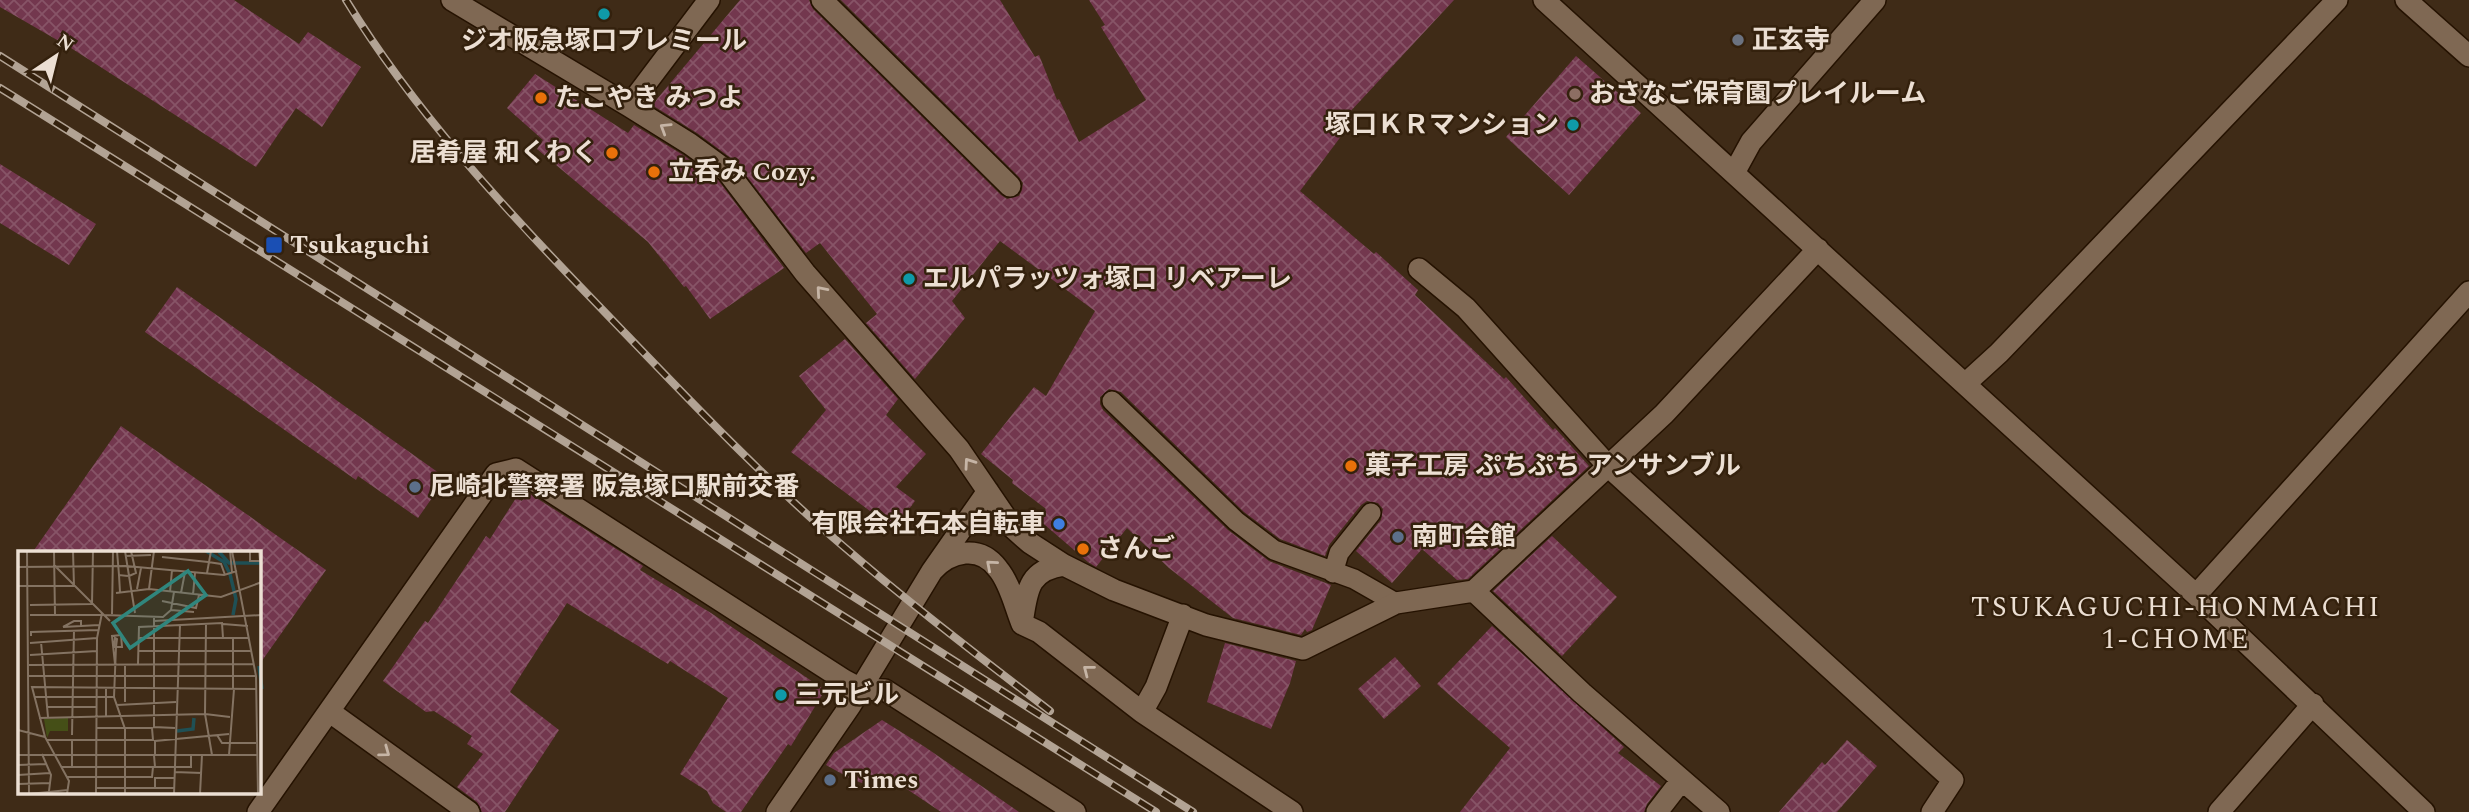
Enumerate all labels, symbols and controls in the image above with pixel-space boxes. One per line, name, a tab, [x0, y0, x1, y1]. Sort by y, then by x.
marker: ジオ阪急塚口プレミール	[596, 6, 612, 22]
place label: 正玄寺	[1752, 20, 1830, 60]
north arrow	[21, 21, 91, 91]
place label: ジオ阪急塚口プレミール	[461, 21, 747, 61]
text: N	[50, 27, 80, 60]
marker: 正玄寺	[1730, 32, 1746, 48]
place label: おさなご保育園プレイルーム	[1589, 74, 1926, 114]
place label: たこやき みつよ	[555, 78, 744, 118]
marker: おさなご保育園プレイルーム	[1567, 86, 1583, 102]
marker: たこやき みつよ	[533, 90, 549, 106]
place label: 塚口ＫＲマンション	[1325, 105, 1559, 145]
marker: 塚口ＫＲマンション	[1565, 117, 1581, 133]
one-way arrow	[660, 124, 673, 137]
place label: 居肴屋 和くわく	[409, 133, 598, 173]
marker: 居肴屋 和くわく	[604, 145, 620, 161]
place label: 立呑み Cozy.	[668, 152, 816, 192]
marker: 立呑み Cozy.	[646, 164, 662, 180]
place label: Tsukaguchi	[290, 225, 430, 265]
marker: Tsukaguchi	[264, 235, 284, 255]
place label: エルパラッツォ塚口 リベアーレ	[923, 259, 1292, 299]
marker: エルパラッツォ塚口 リベアーレ	[901, 271, 917, 287]
one-way arrow	[816, 286, 829, 299]
place label: 菓子工房 ぷちぷち アンサンブル	[1365, 446, 1741, 486]
one-way arrow	[965, 458, 977, 471]
marker: 菓子工房 ぷちぷち アンサンブル	[1343, 458, 1359, 474]
place label: 尼崎北警察署 阪急塚口駅前交番	[429, 467, 800, 507]
marker: 尼崎北警察署 阪急塚口駅前交番	[407, 479, 423, 495]
place label: 有限会社石本自転車	[811, 504, 1045, 544]
marker: 有限会社石本自転車	[1051, 516, 1067, 532]
place label: 南町会館	[1412, 517, 1516, 557]
place label: さんご	[1097, 529, 1175, 569]
marker: 南町会館	[1390, 529, 1406, 545]
marker: さんご	[1075, 541, 1091, 557]
inset map	[18, 551, 261, 794]
one-way arrow	[986, 560, 999, 573]
district label: TSUKAGUCHI-HONMACHI 1-CHOME	[1971, 586, 2381, 661]
one-way arrow	[1083, 666, 1096, 679]
place label: 三元ビル	[795, 675, 899, 715]
marker: 三元ビル	[773, 687, 789, 703]
one-way arrow	[377, 744, 390, 756]
place label: Times	[844, 760, 919, 800]
marker: Times	[822, 772, 838, 788]

